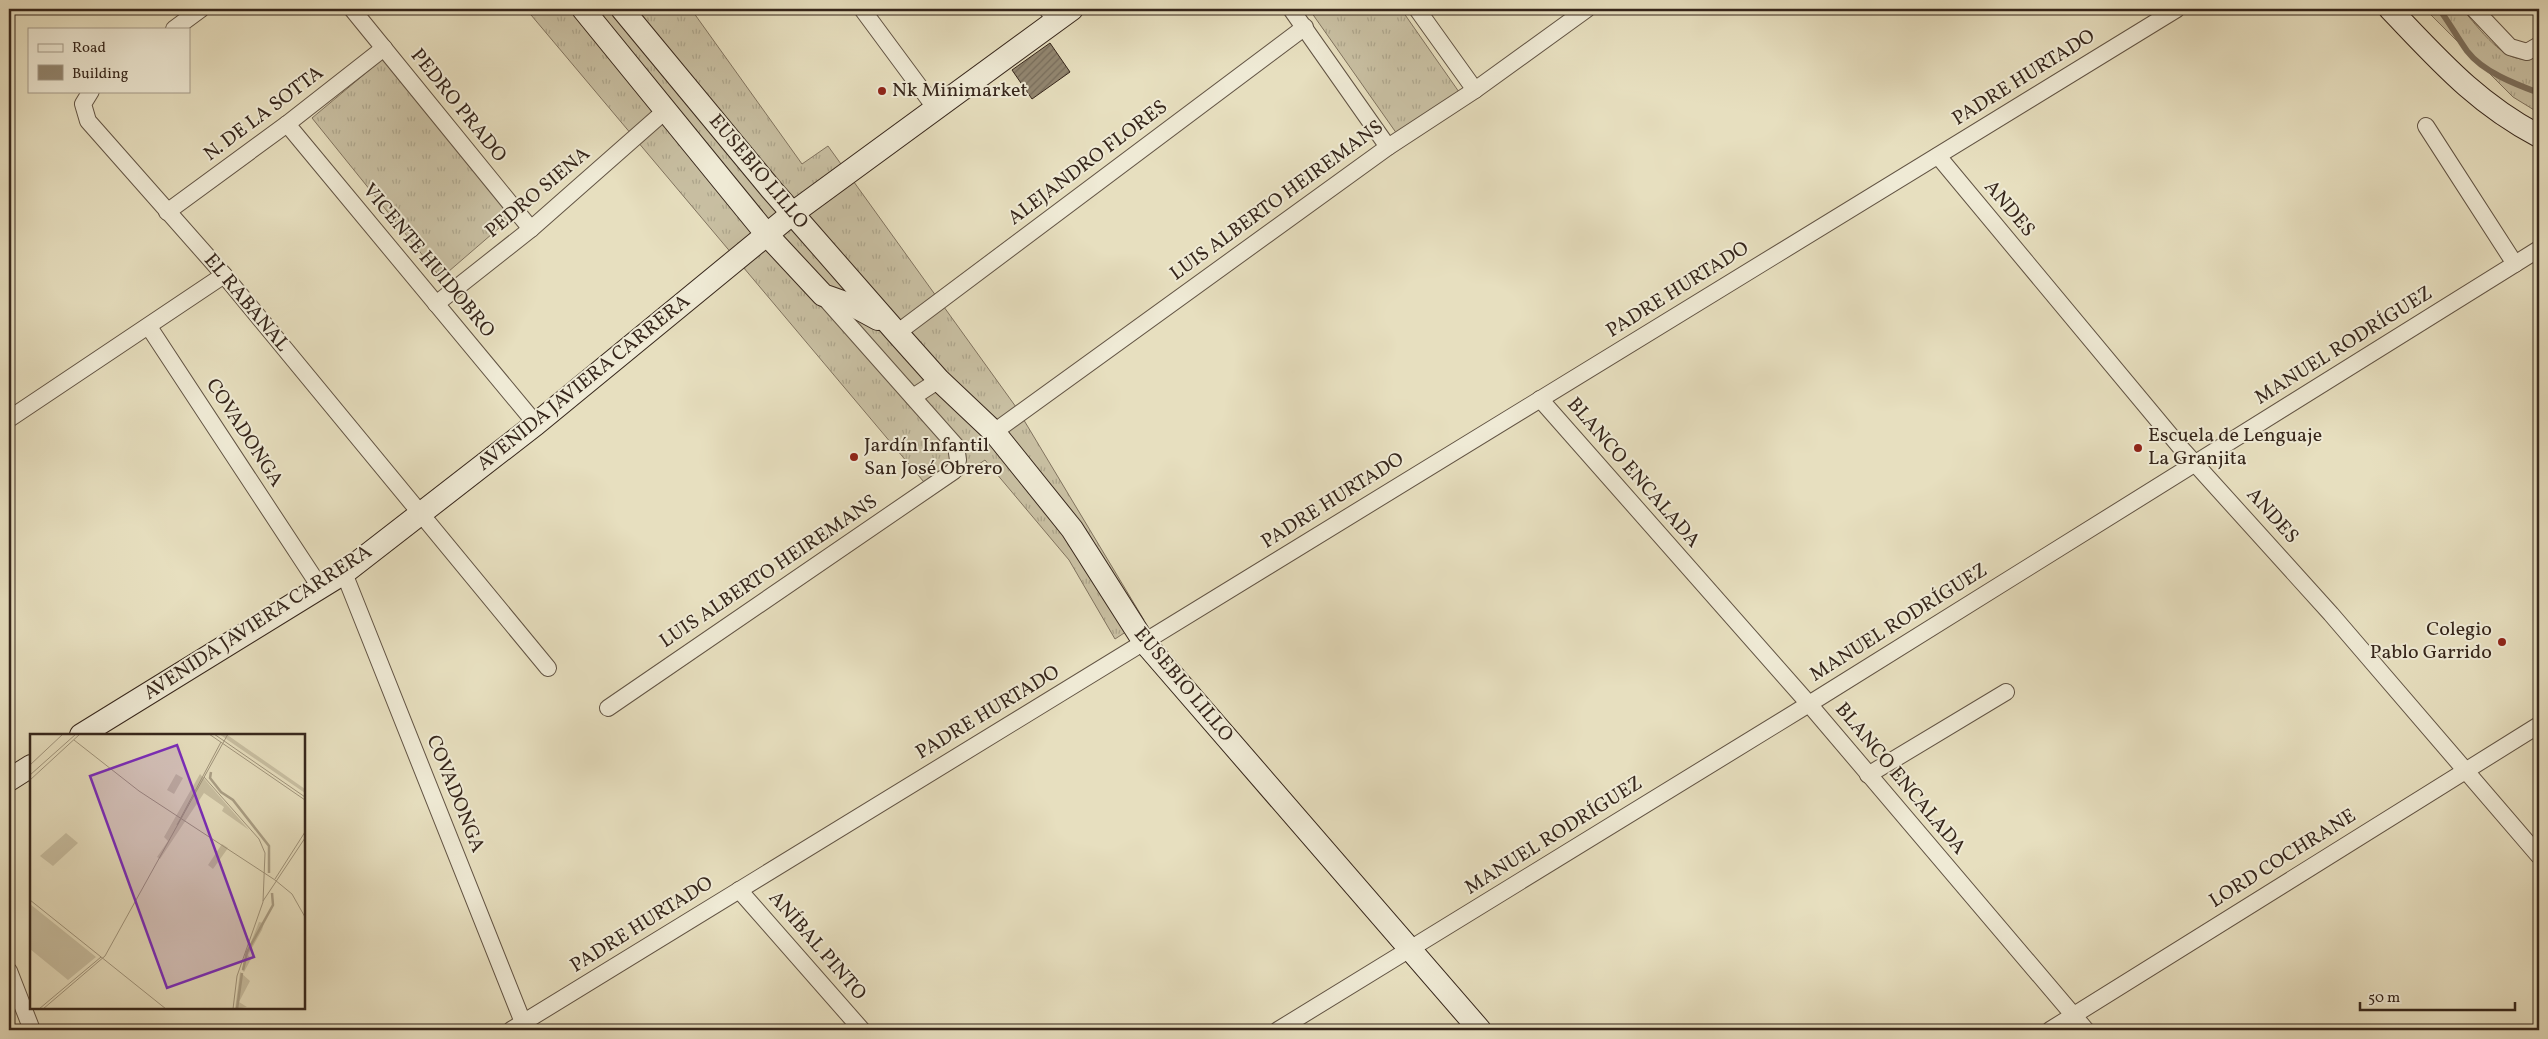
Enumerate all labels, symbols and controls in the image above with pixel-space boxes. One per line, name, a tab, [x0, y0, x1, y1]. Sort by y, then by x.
street label: PADRE HURTADO	[1947, 23, 2101, 133]
legend	[28, 28, 190, 92]
text: Road	[72, 38, 106, 59]
street label: PEDRO PRADO	[403, 43, 513, 169]
street label: N. DE LA SOTTA	[198, 60, 330, 168]
text: Building	[72, 64, 129, 85]
place label: Nk Minimarket	[892, 77, 1027, 105]
marker: Nk Minimarket	[876, 85, 888, 97]
street label: ALEJANDRO FLORES	[1002, 94, 1174, 232]
street label: EUSEBIO LILLO	[702, 109, 814, 235]
street label: LUIS ALBERTO HEIREMANS	[1165, 114, 1389, 288]
street label: PEDRO SIENA	[480, 141, 596, 245]
street label: ANDES	[1977, 174, 2041, 244]
street label: VICENTE HUIDOBRO	[355, 178, 501, 344]
street label: PADRE HURTADO	[1601, 235, 1755, 345]
street label: EL RABANAL	[197, 248, 295, 358]
street label: MANUEL RODRÍGUEZ	[2250, 280, 2438, 412]
street label: AVENIDA JAVIERA CARRERA	[471, 288, 697, 478]
street label: COVADONGA	[198, 373, 290, 493]
street label: BLANCO ENCALADA	[1560, 392, 1706, 554]
place label: Escuela de Lenguaje La Granjita	[2148, 422, 2322, 473]
place label: Jardín Infantil San José Obrero	[864, 432, 1003, 483]
marker: Escuela de Lenguaje La Granjita	[2132, 442, 2144, 454]
street label: PADRE HURTADO	[1256, 446, 1410, 556]
marker: Jardín Infantil San José Obrero	[848, 451, 860, 463]
street label: ANDES	[2239, 482, 2305, 550]
street label: LUIS ALBERTO HEIREMANS	[654, 488, 884, 656]
street label: AVENIDA JAVIERA CARRERA	[138, 539, 378, 707]
street label: MANUEL RODRÍGUEZ	[1805, 557, 1993, 689]
place label: Colegio Pablo Garrido	[2370, 616, 2492, 667]
street label: EUSEBIO LILLO	[1127, 622, 1239, 748]
marker: Colegio Pablo Garrido	[2496, 636, 2508, 648]
street label: PADRE HURTADO	[911, 659, 1065, 767]
street label: BLANCO ENCALADA	[1828, 697, 1972, 861]
street label: COVADONGA	[419, 731, 491, 857]
inset map	[30, 734, 305, 1009]
street label: MANUEL RODRÍGUEZ	[1460, 770, 1648, 902]
street label: LORD COCHRANE	[2204, 803, 2362, 915]
street label: PADRE HURTADO	[565, 870, 719, 980]
street label: ANÍBAL PINTO	[762, 885, 872, 1007]
scale bar	[2360, 979, 2516, 1011]
text: 50 m	[2368, 988, 2400, 1009]

